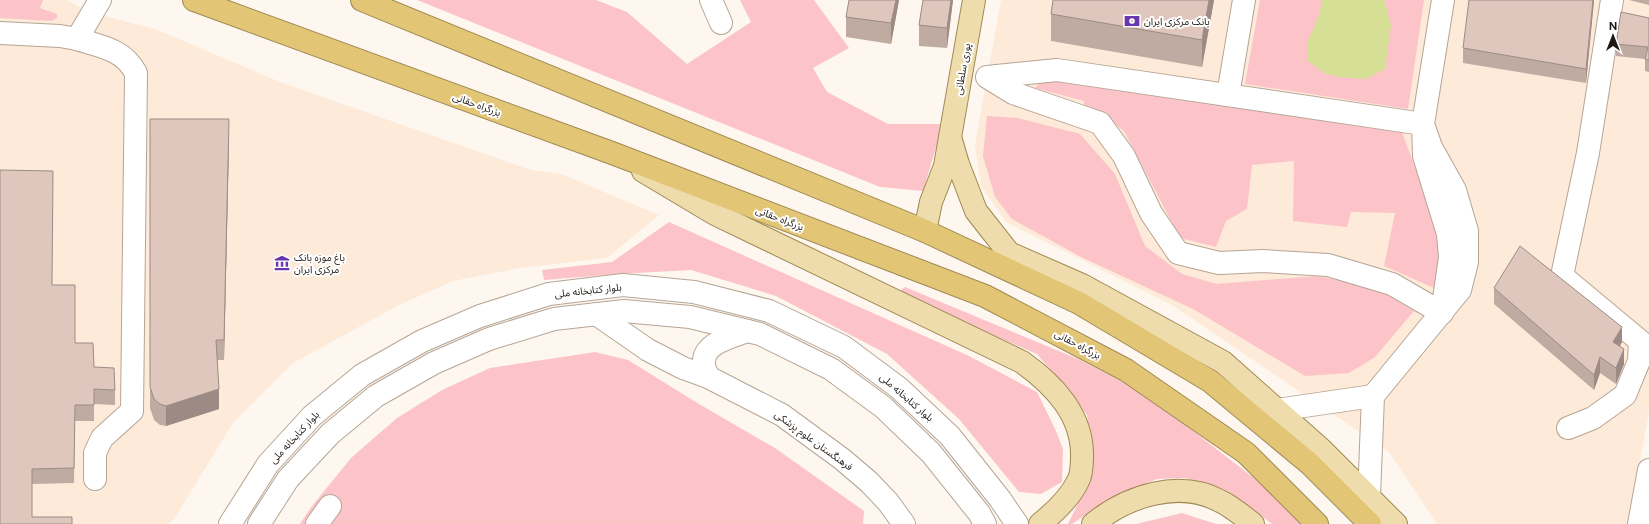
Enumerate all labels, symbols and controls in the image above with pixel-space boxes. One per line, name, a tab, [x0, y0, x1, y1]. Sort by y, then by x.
bank icon: بانک مرکزی ایران	[1123, 12, 1141, 30]
place label: بانک مرکزی ایران	[1144, 15, 1210, 28]
north arrow	[1593, 16, 1633, 56]
text: N	[1609, 20, 1617, 32]
street label: پوری سلطانی	[952, 42, 974, 96]
street label: بزرگراه حقانی	[451, 90, 503, 119]
street label: بزرگراه حقانی	[754, 203, 806, 234]
place label: باغ موزه بانک مرکزی ایران	[294, 251, 345, 276]
museum icon: باغ موزه بانک مرکزی ایران	[273, 254, 291, 272]
street label: بلوار کتابخانه ملی	[554, 280, 622, 300]
street label: بزرگراه حقانی	[1052, 327, 1103, 362]
street label: بلوار کتابخانه ملی	[877, 370, 937, 425]
street label: بلوار کتابخانه ملی	[267, 408, 322, 466]
street label: فرهنگستان علوم پزشکی	[771, 408, 856, 475]

